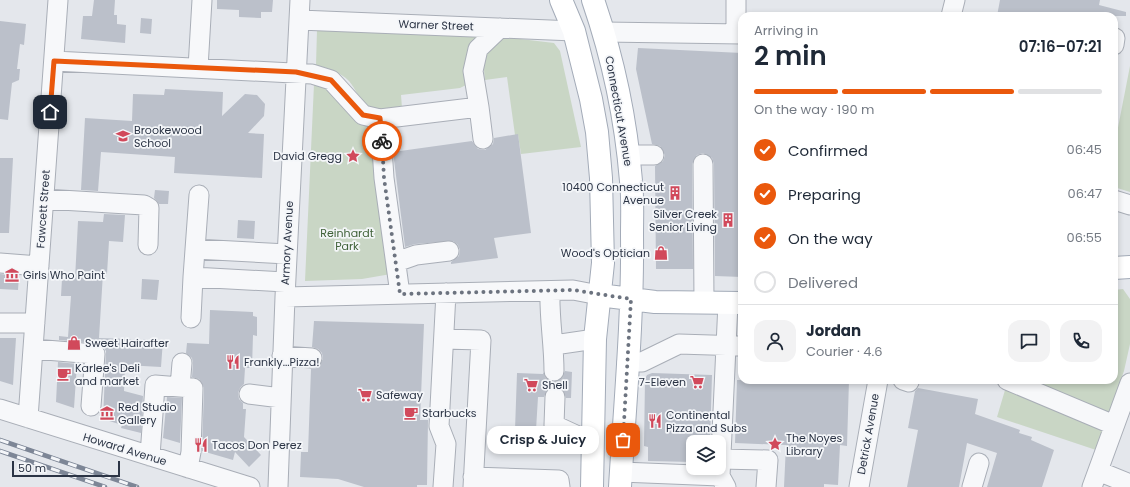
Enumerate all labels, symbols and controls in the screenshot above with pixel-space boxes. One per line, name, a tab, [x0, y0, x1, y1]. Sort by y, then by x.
street label: Warner Street	[398, 16, 474, 34]
text: Arriving in	[754, 21, 818, 40]
text: 07:16–07:21	[1019, 36, 1102, 57]
text: 2 min	[754, 38, 827, 74]
street label: Connecticut Avenue	[601, 55, 637, 168]
pin	[33, 95, 67, 129]
text: On the way · 190 m	[754, 100, 874, 119]
icon: home	[39, 101, 61, 123]
courier	[362, 121, 402, 161]
place label: Brookewood School	[134, 122, 202, 151]
school or university icon: Brookewood School	[115, 128, 131, 144]
icon: bike	[371, 130, 393, 152]
icon: check	[754, 139, 776, 161]
text: Confirmed	[788, 140, 868, 161]
text: 06:45	[1066, 140, 1102, 159]
place label: David Gregg	[273, 148, 342, 164]
place icon: David Gregg	[345, 148, 361, 164]
street label: Fawcett Street	[32, 169, 54, 249]
place label: 10400 Connecticut Avenue	[562, 179, 664, 208]
icon: check	[754, 183, 776, 205]
text: Preparing	[788, 184, 861, 205]
text: 06:47	[1068, 184, 1102, 203]
building icon: 10400 Connecticut Avenue	[667, 185, 683, 201]
street label: Armory Avenue	[277, 200, 297, 286]
place label: Silver Creek Senior Living	[649, 206, 717, 235]
building icon: Silver Creek Senior Living	[720, 212, 736, 228]
park label: Reinhardt Park	[320, 225, 374, 254]
icon: check	[754, 227, 776, 249]
text: On the way	[788, 228, 873, 249]
text: 06:55	[1066, 228, 1102, 247]
place label: Wood's Optician	[561, 245, 650, 261]
shop icon: Wood's Optician	[653, 245, 669, 261]
museum icon: Girls Who Paint	[4, 267, 20, 283]
place label: Girls Who Paint	[23, 267, 105, 283]
text: Delivered	[788, 272, 858, 293]
button: person	[754, 320, 796, 362]
text: Jordan	[806, 320, 861, 341]
button: chat	[1008, 320, 1050, 362]
button: phone	[1060, 320, 1102, 362]
shop icon: Sweet Hairafter	[66, 335, 82, 351]
place label: Sweet Hairafter	[85, 335, 169, 351]
text: Courier · 4.6	[806, 342, 883, 361]
restaurant icon: Frankly...Pizza!	[225, 354, 241, 370]
place label: Frankly...Pizza!	[244, 354, 319, 370]
place label: Karlee's Deli and market	[75, 360, 140, 389]
cafe icon: Karlee's Deli and market	[56, 366, 72, 382]
place label: 7-Eleven	[639, 374, 686, 390]
supermarket icon: 7-Eleven	[689, 374, 705, 390]
supermarket icon: Shell	[523, 377, 539, 393]
place label: Shell	[542, 377, 568, 393]
supermarket icon: Safeway	[357, 387, 373, 403]
place label: Safeway	[376, 387, 424, 403]
street label: Detrick Avenue	[853, 392, 883, 476]
place label: Red Studio Gallery	[118, 399, 177, 428]
museum icon: Red Studio Gallery	[99, 405, 115, 421]
cafe icon: Starbucks	[403, 405, 419, 421]
place label: Starbucks	[422, 405, 477, 421]
place label: Continental Pizza and Subs	[666, 407, 747, 436]
restaurant icon: Continental Pizza and Subs	[647, 413, 663, 429]
pin	[606, 423, 640, 457]
callout: Crisp & Juicy	[487, 426, 599, 454]
street label: Howard Avenue	[81, 429, 169, 469]
icon: bag	[612, 429, 634, 451]
text: Crisp & Juicy	[500, 430, 586, 449]
place label: The Noyes Library	[786, 430, 843, 459]
map controls	[686, 435, 726, 475]
button: layers	[686, 435, 726, 475]
place icon: The Noyes Library	[767, 436, 783, 452]
restaurant icon: Tacos Don Perez	[193, 437, 209, 453]
place label: Tacos Don Perez	[212, 437, 302, 453]
scale bar	[12, 459, 120, 478]
text: 50 m	[18, 460, 46, 476]

